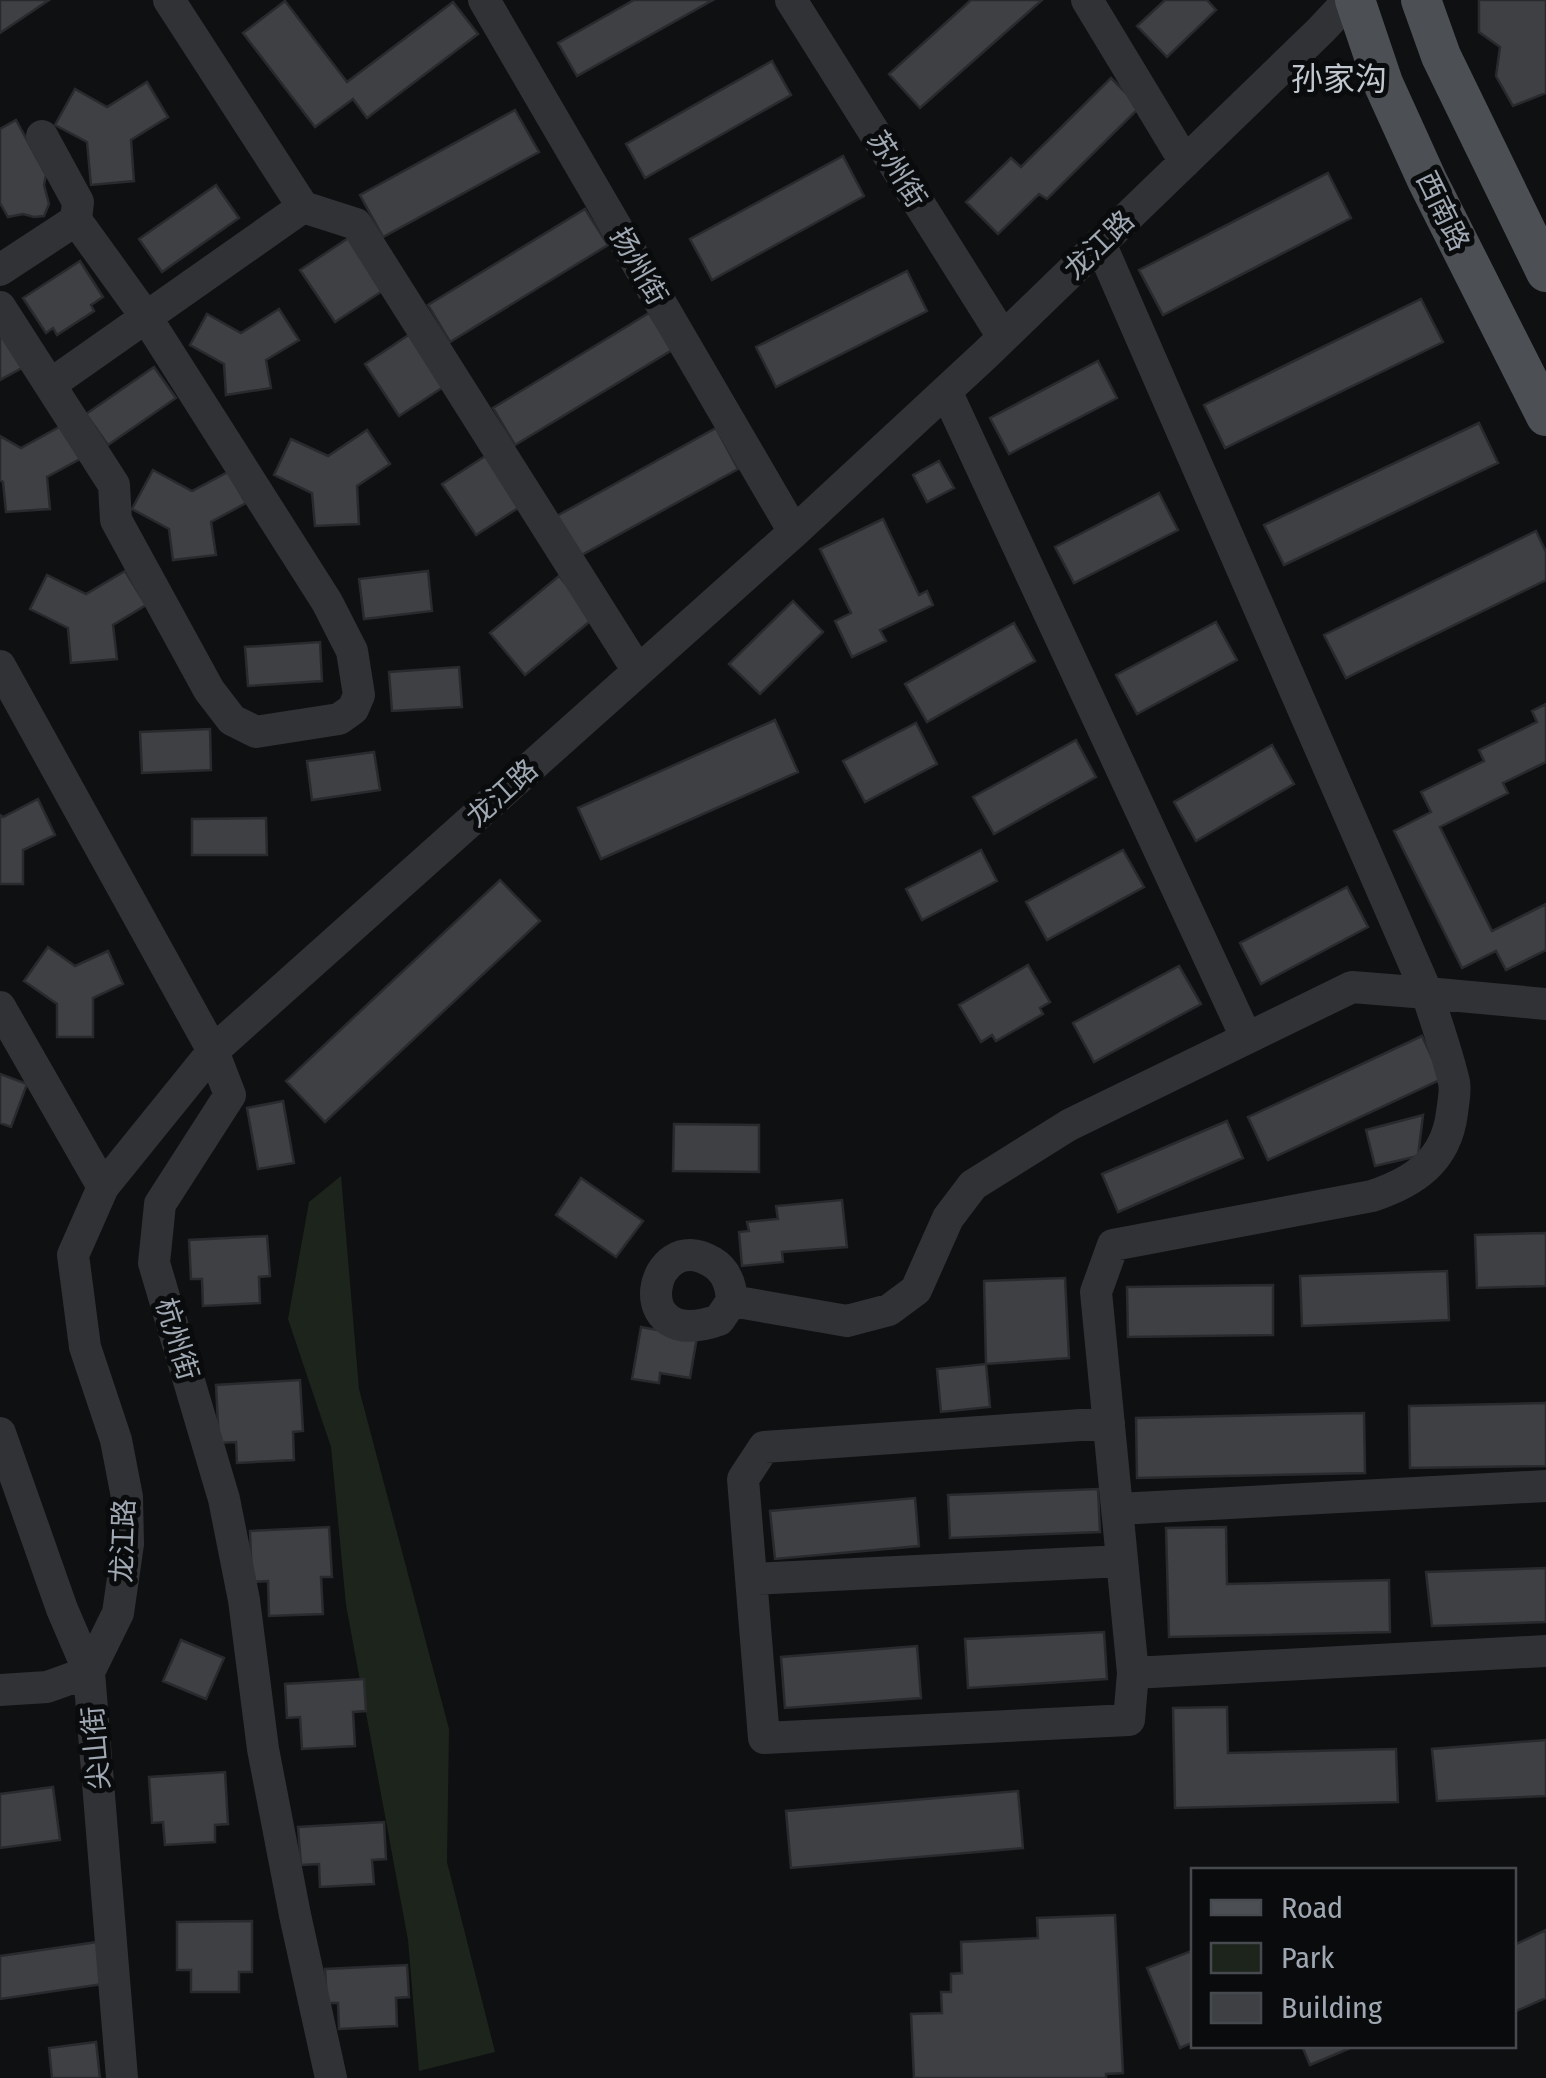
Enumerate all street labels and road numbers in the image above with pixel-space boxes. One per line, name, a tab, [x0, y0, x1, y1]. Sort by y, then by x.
street label: 苏州街	[861, 125, 933, 213]
street label: 西南路	[1410, 166, 1476, 256]
street label: 龙江路	[1057, 204, 1141, 286]
street label: 扬州街	[604, 221, 674, 311]
street label: 龙江路	[460, 753, 544, 833]
street label: 杭州街	[149, 1294, 205, 1384]
street label: 龙江路	[105, 1498, 141, 1584]
street label: 尖山街	[76, 1705, 116, 1791]

